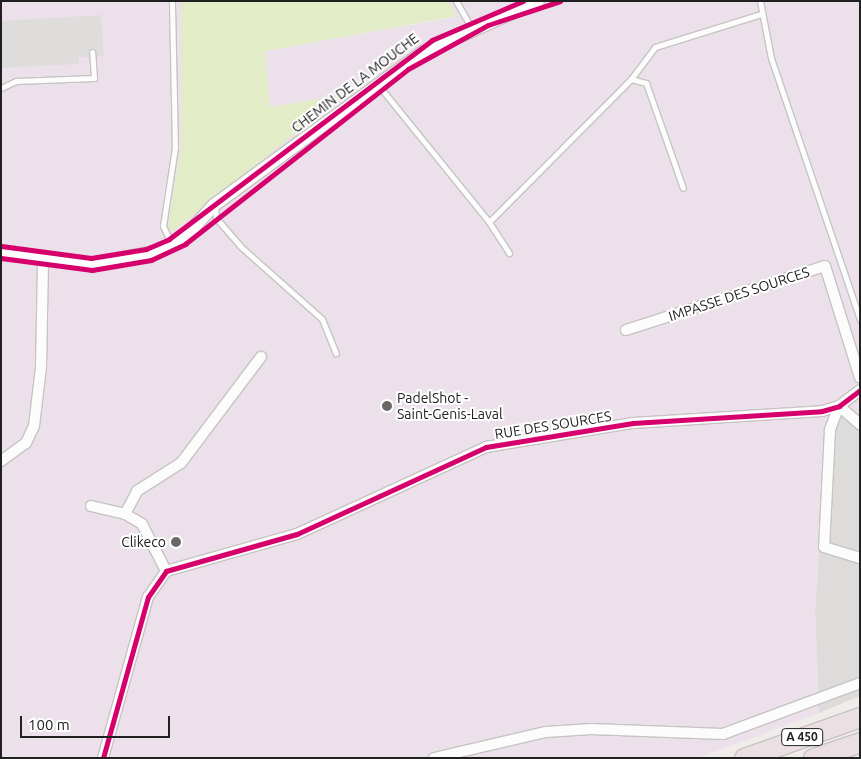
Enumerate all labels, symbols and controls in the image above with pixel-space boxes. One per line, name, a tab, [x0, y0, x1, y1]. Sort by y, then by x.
street label: CHEMIN DE LA MOUCHE	[288, 30, 422, 136]
street label: IMPASSE DES SOURCES	[666, 263, 812, 325]
place label: PadelShot - Saint-Genis-Laval	[397, 390, 503, 422]
marker: PadelShot - Saint-Genis-Laval	[381, 400, 393, 412]
street label: RUE DES SOURCES	[494, 407, 612, 443]
place label: Clikeco	[121, 534, 166, 550]
marker: Clikeco	[170, 536, 182, 548]
scale bar	[22, 706, 172, 738]
text: 100 m	[28, 716, 70, 733]
road number: A 450	[781, 728, 823, 746]

